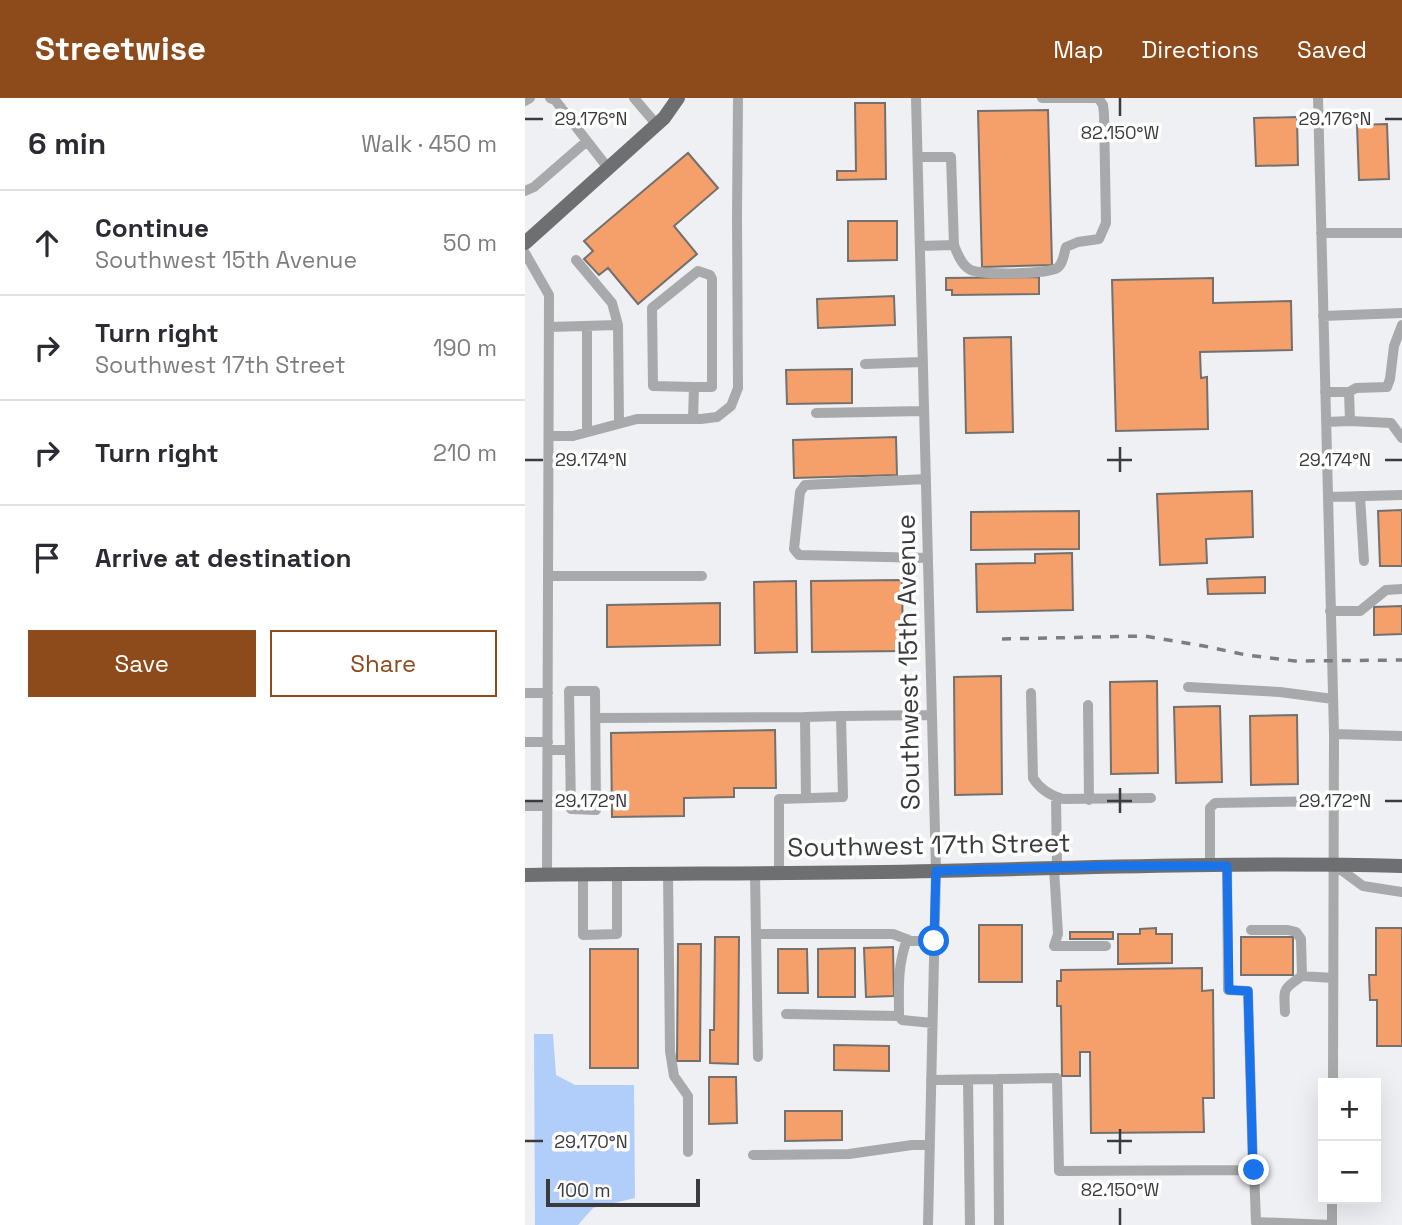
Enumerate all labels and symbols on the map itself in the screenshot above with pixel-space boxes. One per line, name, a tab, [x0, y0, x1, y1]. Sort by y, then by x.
text: 29.176°N	[555, 107, 627, 130]
text: 29.176°N	[1299, 107, 1371, 130]
text: 82.150°W	[1081, 121, 1159, 144]
text: 29.174°N	[555, 448, 627, 471]
text: 29.174°N	[1299, 448, 1371, 471]
street label: Southwest 15th Avenue	[888, 514, 928, 810]
text: 29.172°N	[555, 789, 627, 812]
text: 29.172°N	[1299, 789, 1371, 812]
street label: Southwest 17th Street	[787, 826, 1071, 864]
route start	[918, 925, 949, 956]
text: 29.170°N	[554, 1130, 628, 1153]
route end	[1238, 1154, 1269, 1185]
scale bar	[546, 1176, 700, 1208]
text: 82.150°W	[1081, 1178, 1159, 1201]

